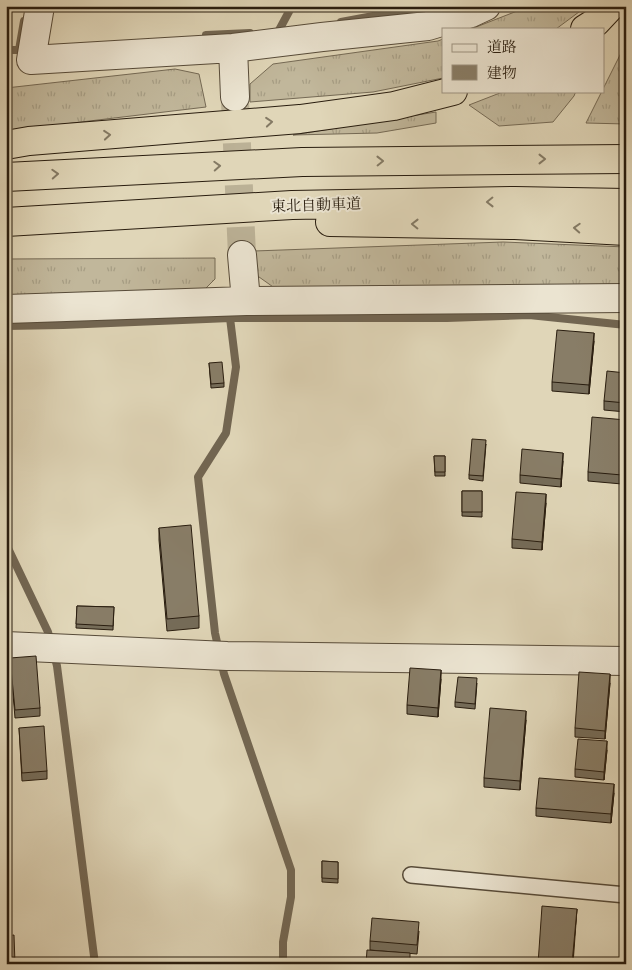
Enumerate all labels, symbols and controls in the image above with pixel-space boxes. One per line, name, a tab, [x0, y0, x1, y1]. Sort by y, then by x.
legend	[442, 28, 604, 92]
text: 道路	[487, 38, 517, 57]
text: 建物	[487, 64, 517, 83]
one-way arrow	[265, 116, 273, 127]
one-way arrow	[103, 130, 111, 141]
one-way arrow	[538, 154, 546, 164]
one-way arrow	[376, 156, 384, 166]
one-way arrow	[214, 161, 221, 171]
one-way arrow	[51, 168, 59, 179]
street label: 東北自動車道	[271, 194, 361, 217]
one-way arrow	[485, 196, 493, 207]
one-way arrow	[410, 218, 418, 229]
one-way arrow	[573, 223, 581, 234]

